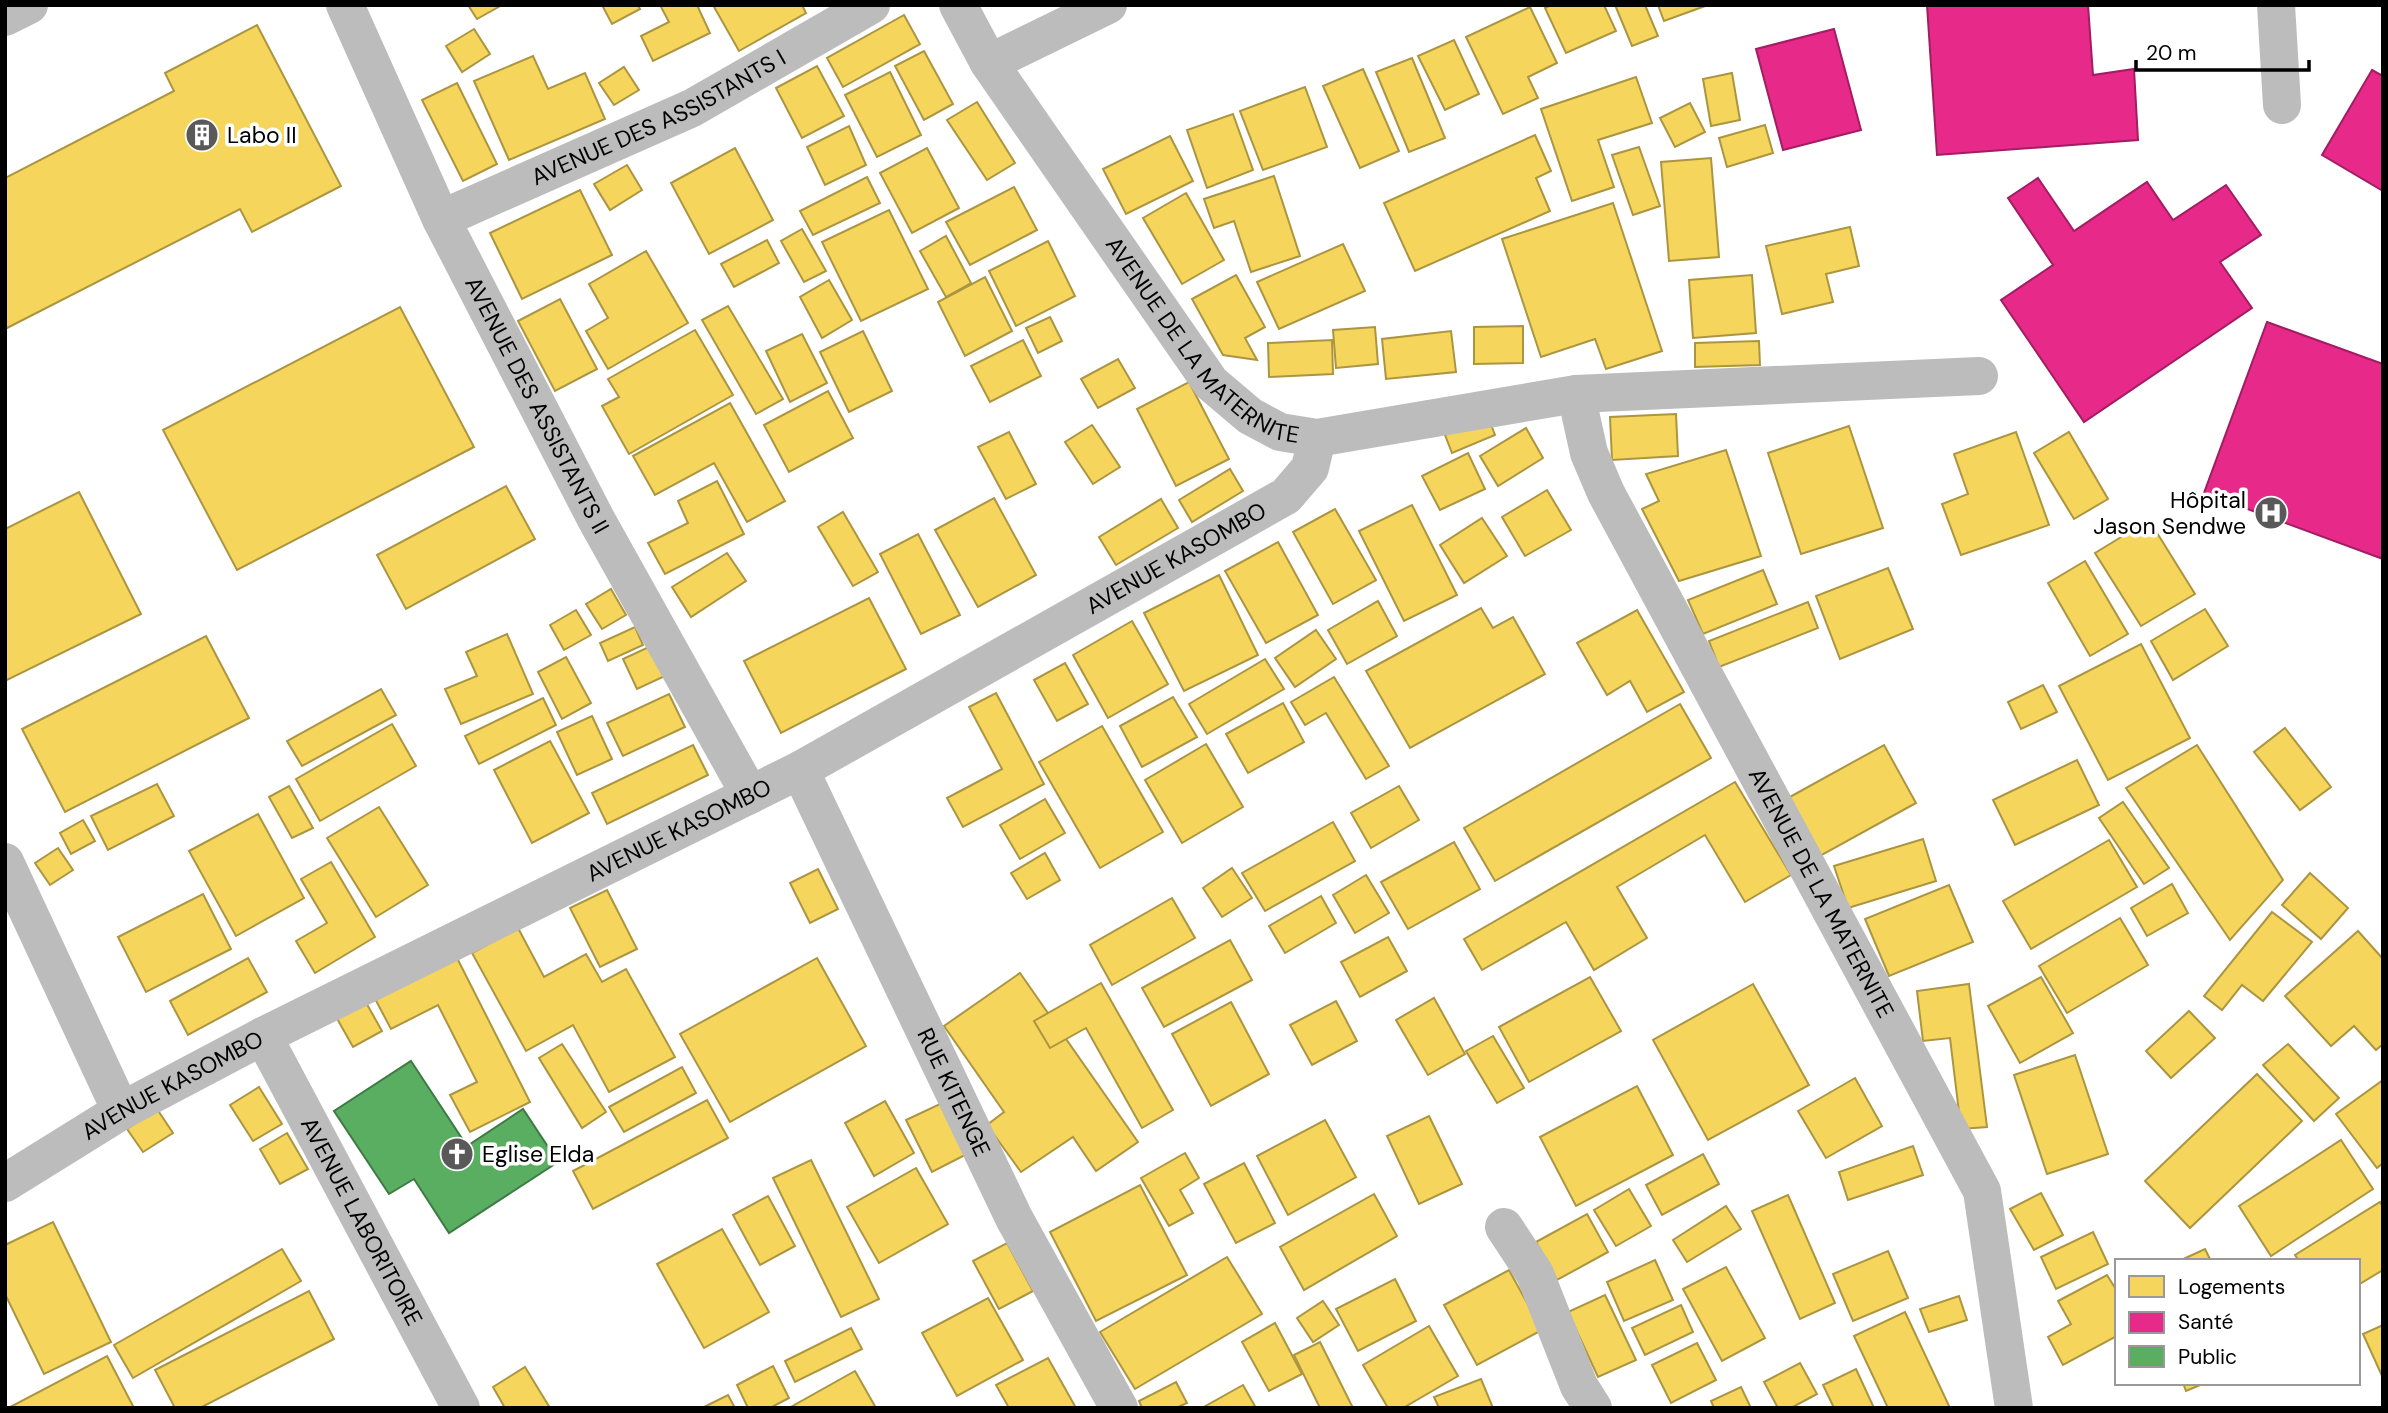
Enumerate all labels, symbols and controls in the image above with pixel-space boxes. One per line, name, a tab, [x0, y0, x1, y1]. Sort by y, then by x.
scale bar	[2136, 28, 2309, 72]
text: 20 m	[2146, 39, 2197, 67]
street label: AVENUE DES ASSISTANTS I	[526, 42, 791, 192]
building icon: Labo II	[183, 116, 221, 154]
place label: Labo II	[227, 120, 297, 150]
street label: AVENUE DE LA MATERNITE	[1099, 231, 1302, 450]
street label: AVENUE DES ASSISTANTS II	[458, 272, 616, 539]
place label: Hôpital Jason Sendwe	[2093, 485, 2246, 541]
hospital icon: Hôpital Jason Sendwe	[2252, 494, 2290, 532]
street label: AVENUE KASOMBO	[1080, 495, 1272, 621]
street label: AVENUE DE LA MATERNITE	[1742, 763, 1901, 1023]
street label: AVENUE KASOMBO	[581, 772, 776, 888]
street label: RUE KITENGE	[910, 1023, 997, 1161]
street label: AVENUE KASOMBO	[76, 1024, 268, 1147]
street label: AVENUE LABORITOIRE	[294, 1112, 429, 1331]
church icon: Eglise Elda	[438, 1135, 476, 1173]
place label: Eglise Elda	[482, 1139, 594, 1169]
legend	[2115, 1259, 2360, 1385]
text: Logements	[2178, 1273, 2285, 1301]
text: Santé	[2178, 1308, 2234, 1336]
text: Public	[2178, 1343, 2237, 1371]

